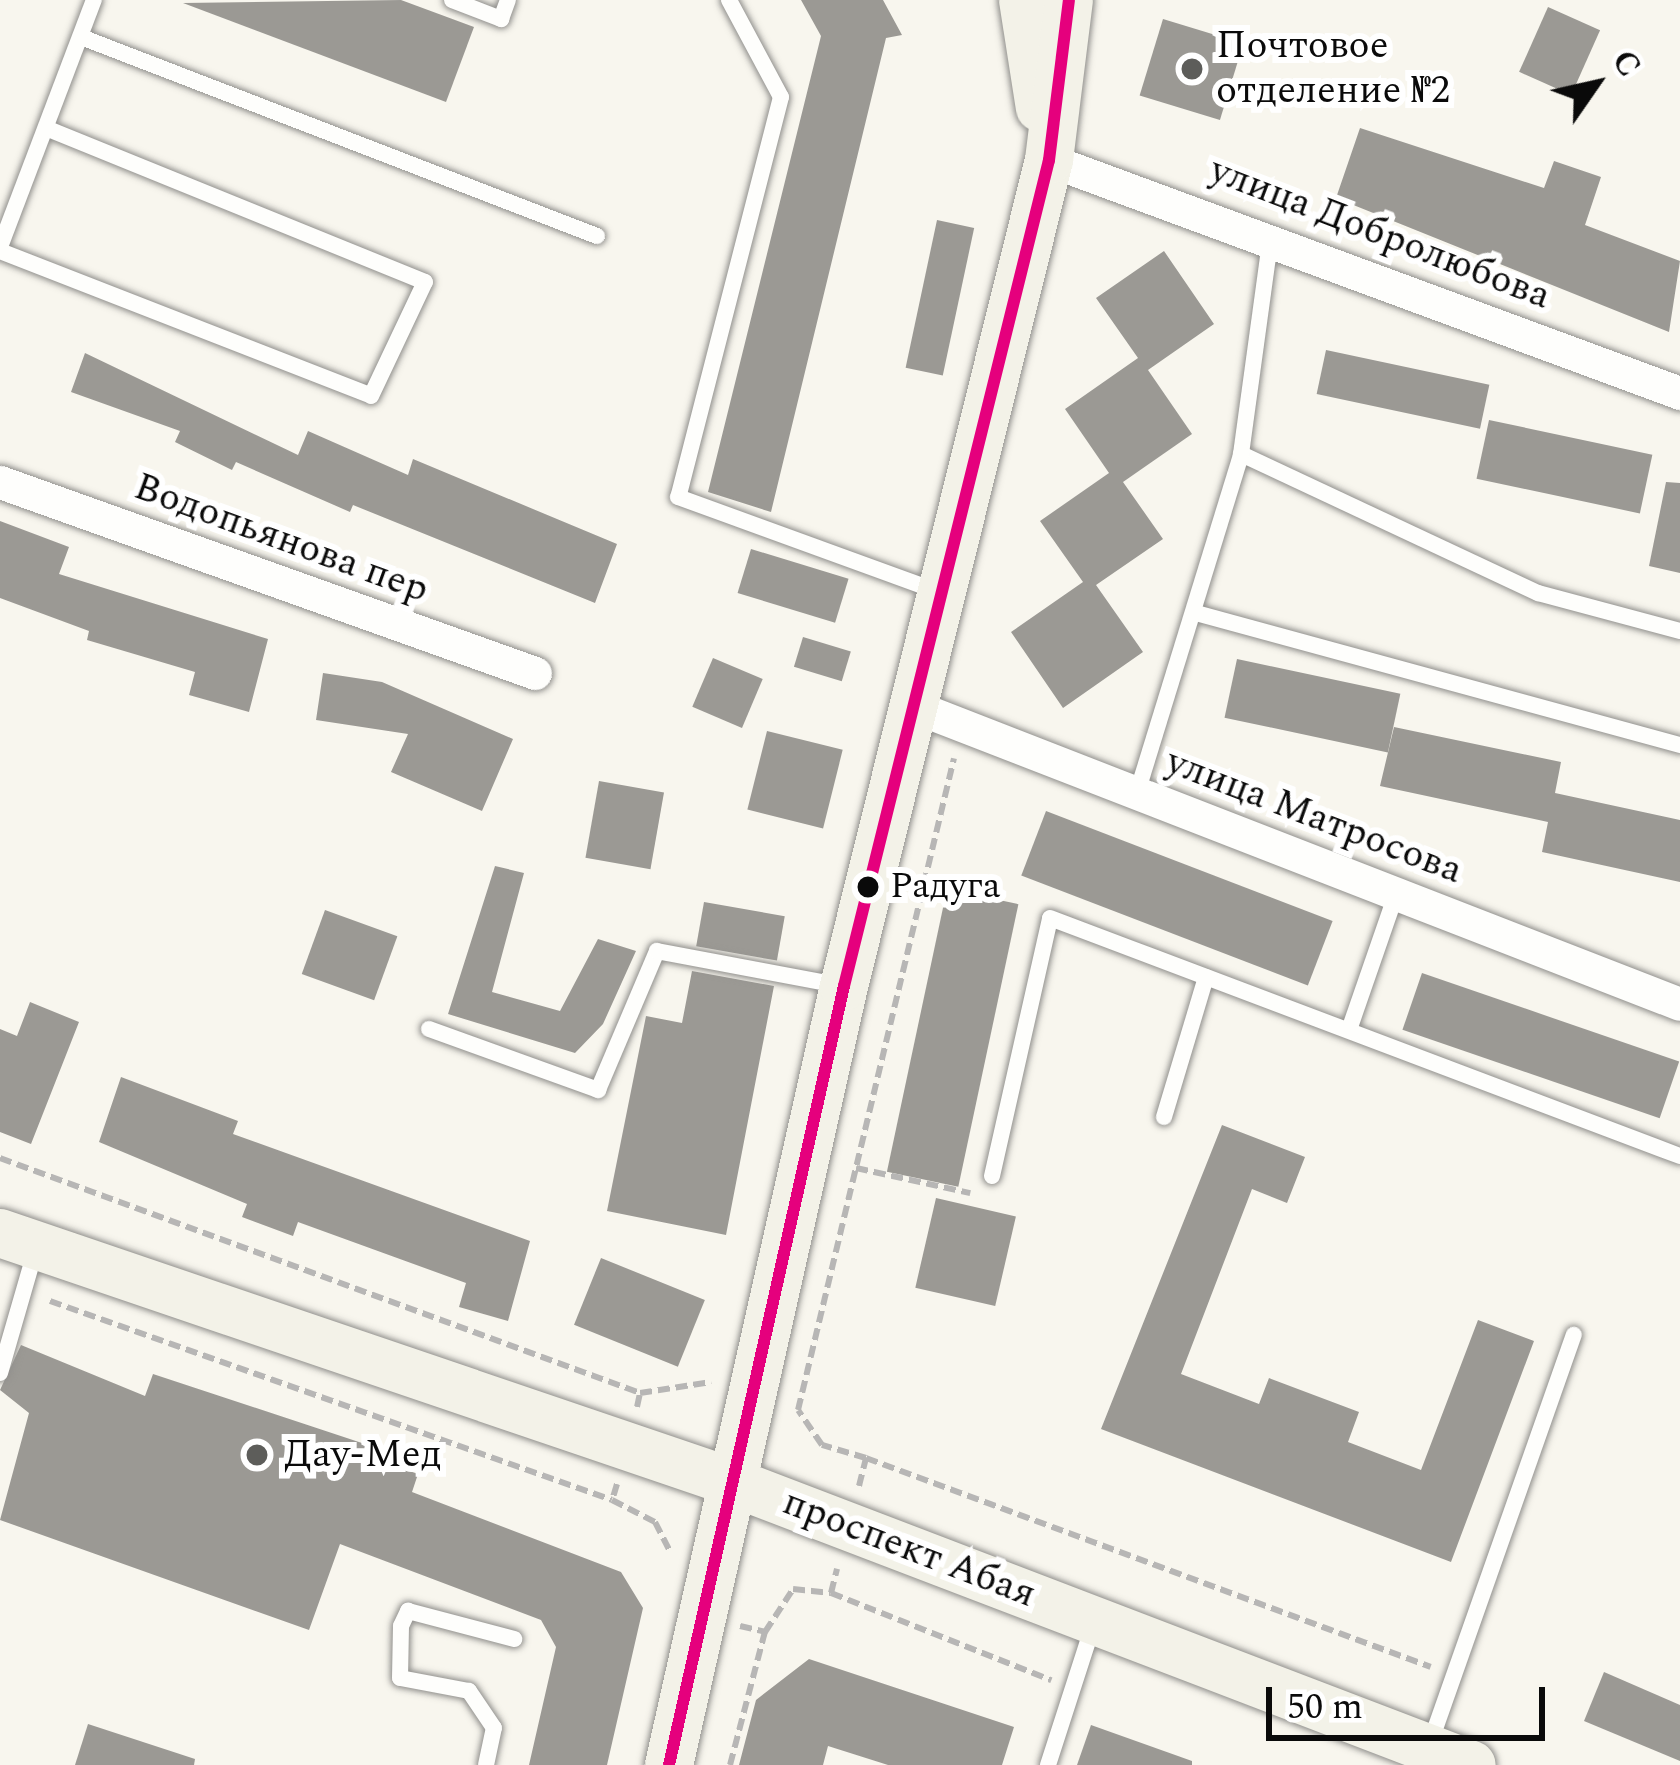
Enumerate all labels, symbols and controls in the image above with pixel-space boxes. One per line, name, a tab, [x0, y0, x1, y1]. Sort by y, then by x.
place label: Почтовое отделение №2	[1216, 24, 1450, 115]
north arrow	[1536, 24, 1656, 144]
text: С	[1599, 40, 1653, 88]
marker: Почтовое отделение №2	[1179, 56, 1205, 82]
street label: улица Добролюбова	[1203, 147, 1557, 321]
street label: Водопьянова пер	[128, 464, 434, 614]
street label: улица Матросова	[1159, 739, 1469, 895]
place label: Радуга	[890, 865, 1000, 909]
marker: Радуга	[857, 876, 879, 898]
place label: Дау-Мед	[284, 1432, 442, 1478]
marker: Дау-Мед	[241, 1439, 273, 1471]
street label: проспект Абая	[776, 1479, 1042, 1619]
scale bar	[1272, 1663, 1551, 1737]
text: 50 m	[1287, 1680, 1363, 1735]

